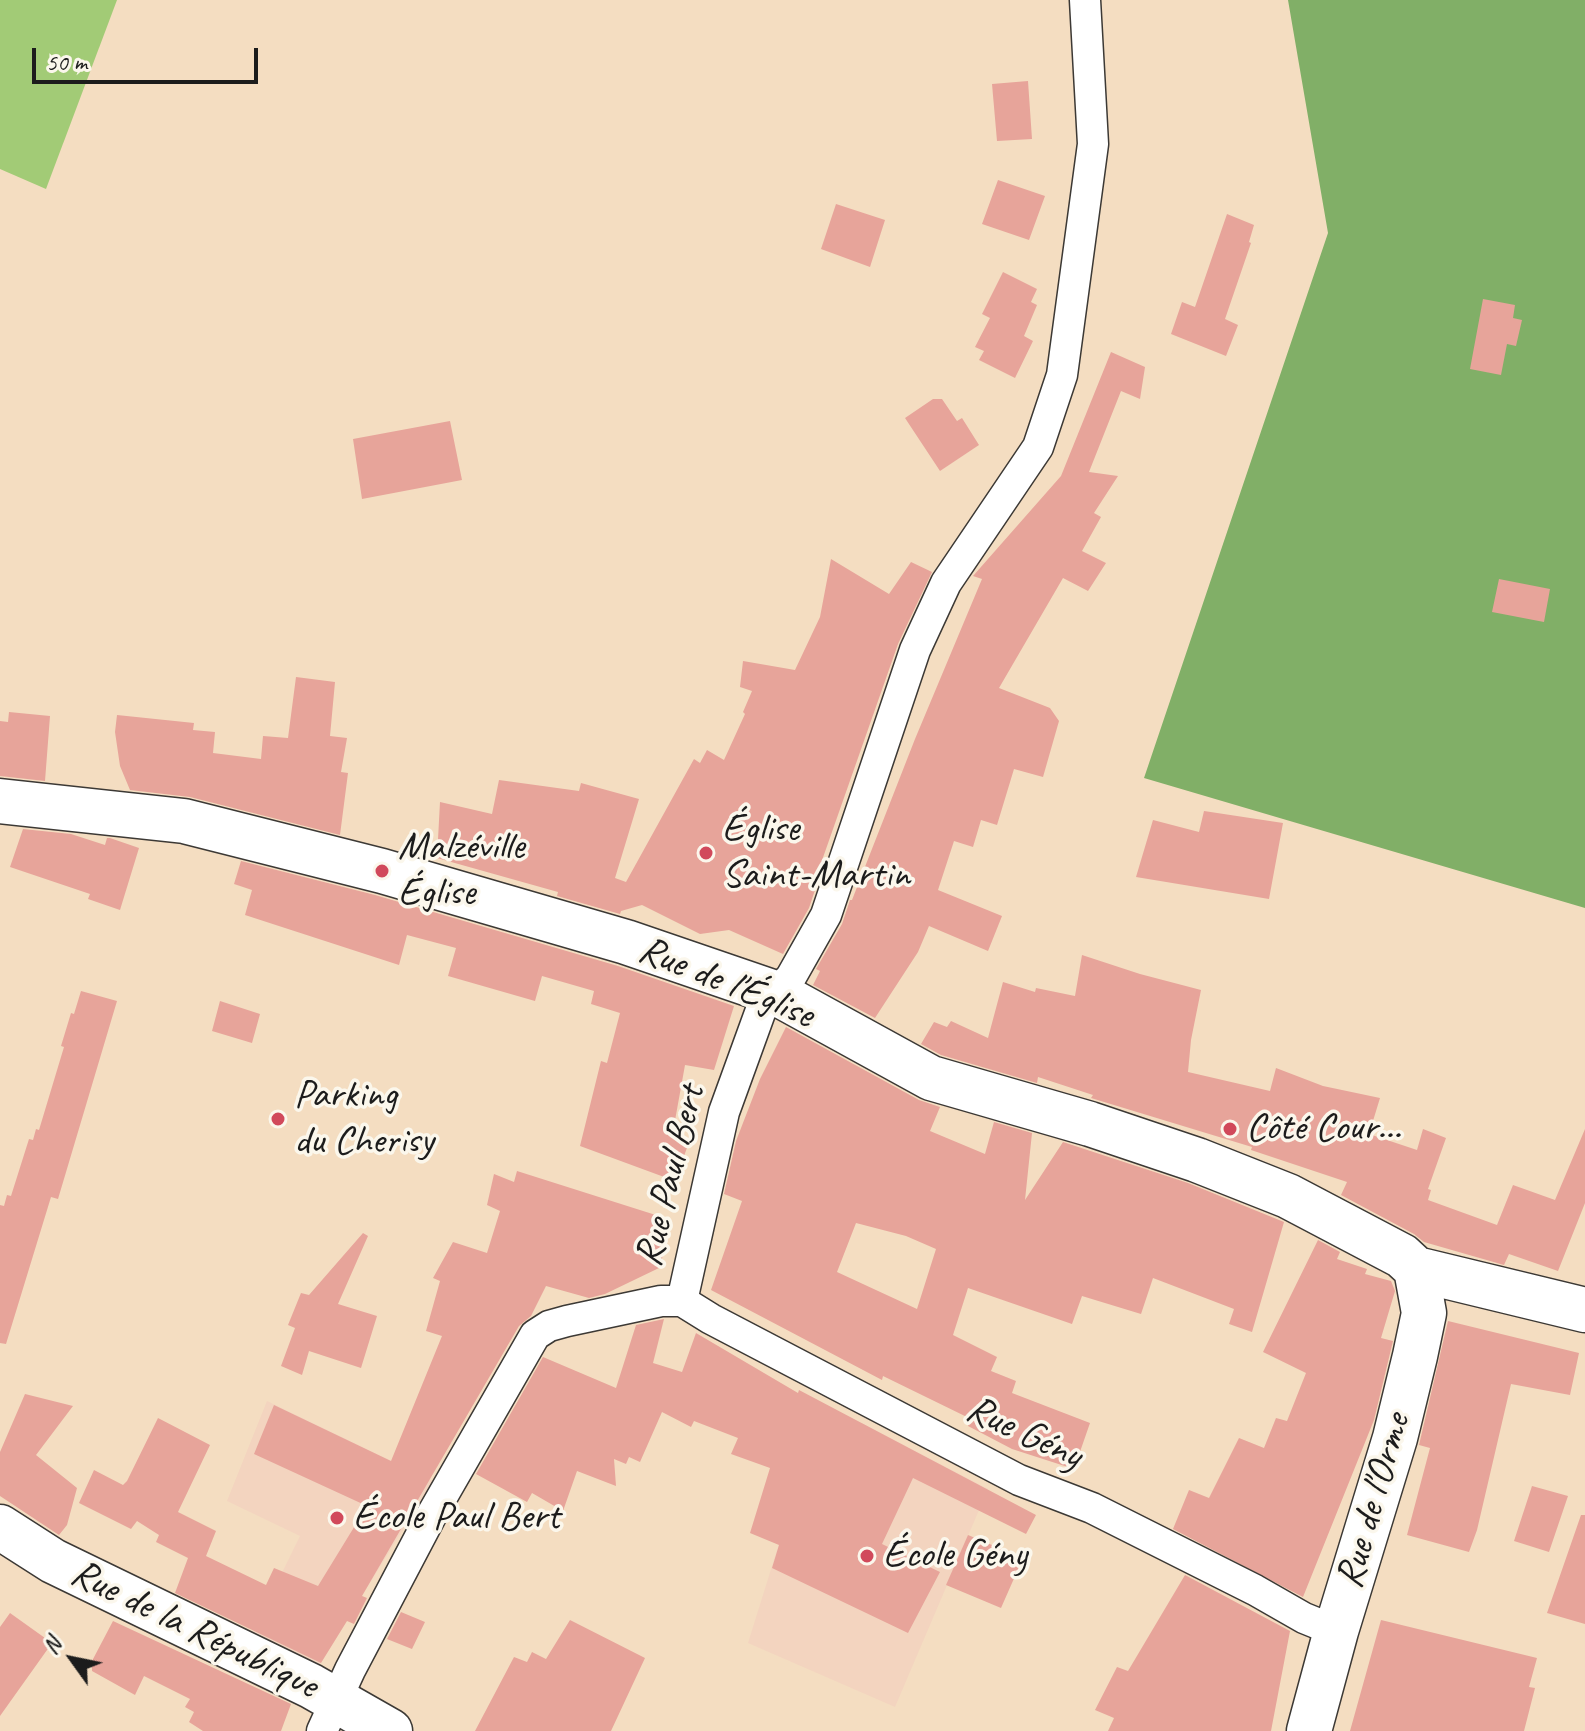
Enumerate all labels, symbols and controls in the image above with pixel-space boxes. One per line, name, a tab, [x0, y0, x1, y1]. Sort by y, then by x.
scale bar	[36, 32, 262, 82]
text: 50 m	[46, 47, 87, 77]
place label: Église Saint-Martin	[722, 806, 910, 900]
place label: Malzéville Église	[398, 824, 524, 918]
marker: Église Saint-Martin	[697, 844, 715, 862]
marker: Malzéville Église	[373, 862, 391, 880]
street label: Rue de l'Église	[631, 926, 821, 1040]
place label: Parking du Cherisy	[294, 1072, 433, 1166]
street label: Rue Paul Bert	[625, 1080, 717, 1272]
place label: Côté Cour...	[1246, 1105, 1401, 1153]
marker: Parking du Cherisy	[269, 1110, 287, 1128]
marker: Côté Cour...	[1221, 1120, 1239, 1138]
street label: Rue Gény	[959, 1385, 1089, 1481]
street label: Rue de l'Orme	[1326, 1408, 1422, 1594]
place label: École Paul Bert	[353, 1494, 560, 1542]
marker: École Paul Bert	[328, 1509, 346, 1527]
place label: École Gény	[883, 1532, 1027, 1580]
marker: École Gény	[858, 1547, 876, 1565]
street label: Rue de la République	[63, 1550, 325, 1710]
north arrow	[32, 1619, 112, 1699]
text: N	[36, 1633, 67, 1659]

